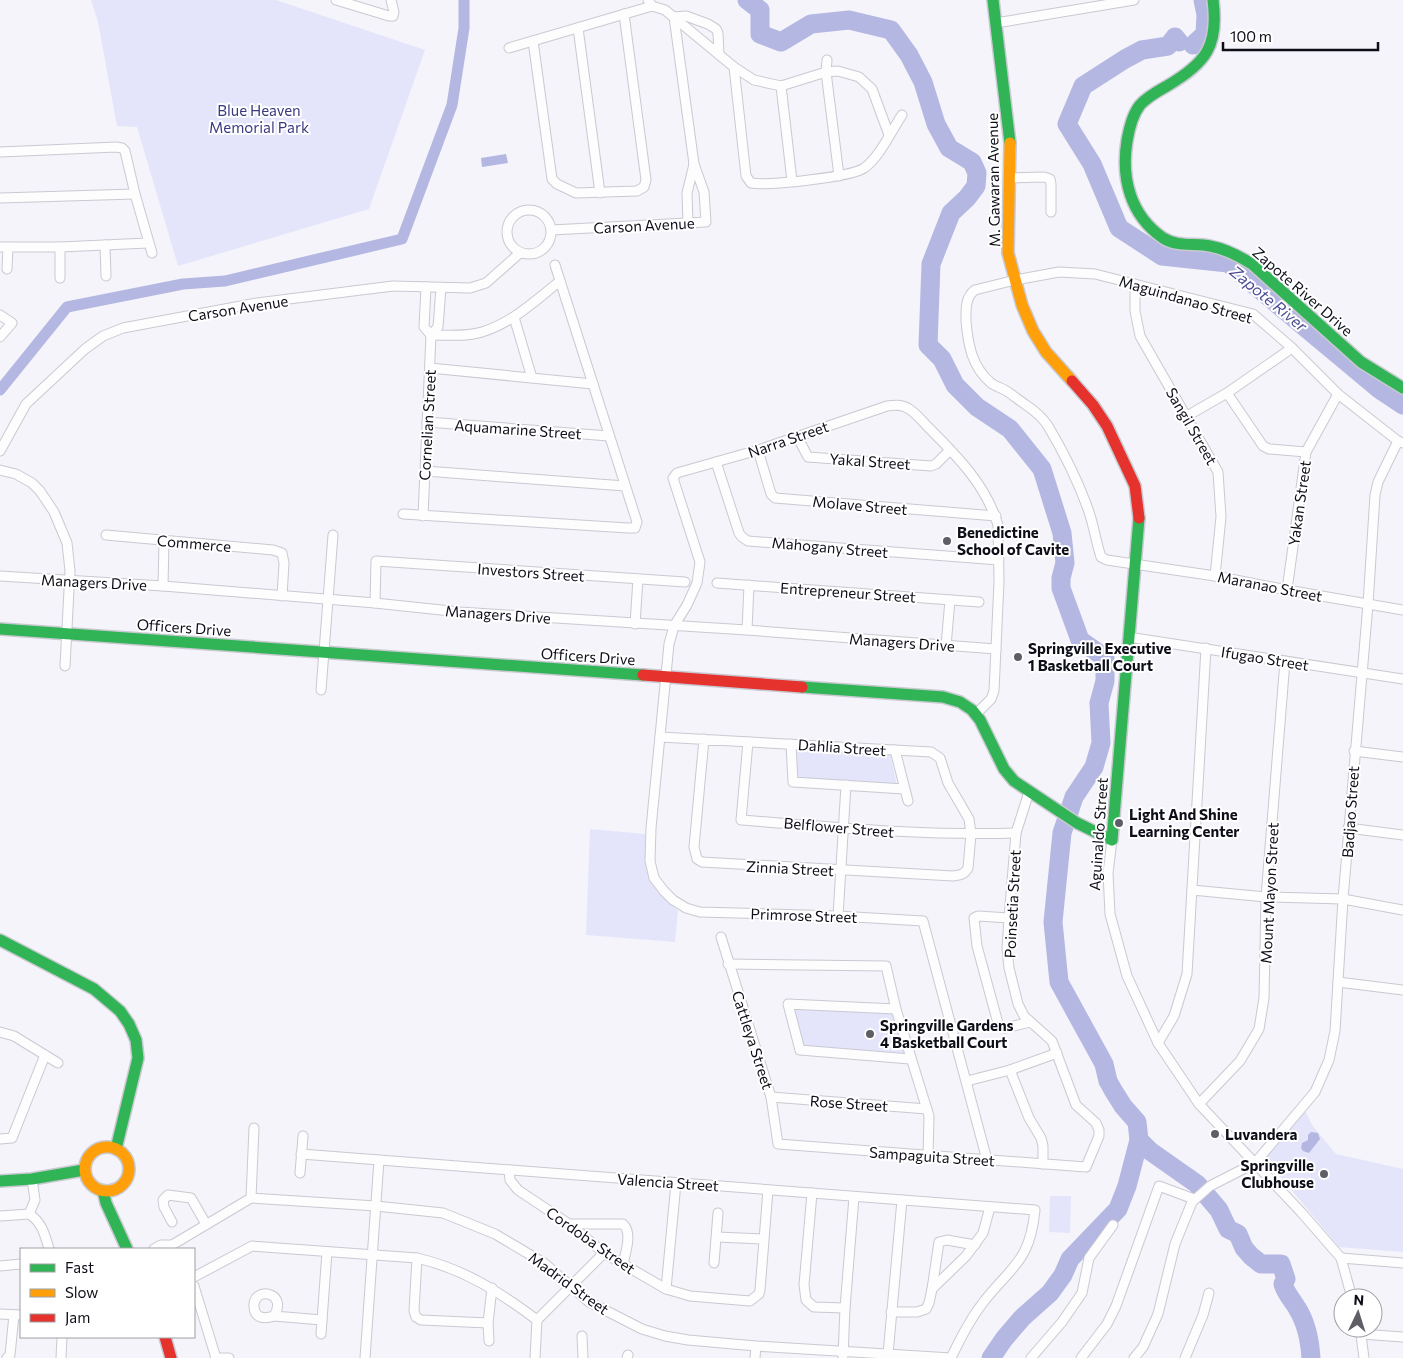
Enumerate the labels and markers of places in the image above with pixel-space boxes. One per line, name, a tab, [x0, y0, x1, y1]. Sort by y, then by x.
place label: Benedictine School of Cavite	[957, 523, 1069, 558]
marker: Benedictine School of Cavite	[941, 535, 953, 547]
place label: Springville Executive 1 Basketball Court	[1028, 639, 1172, 674]
marker: Springville Executive 1 Basketball Court	[1012, 651, 1024, 663]
place label: Light And Shine Learning Center	[1129, 805, 1240, 840]
marker: Light And Shine Learning Center	[1113, 817, 1125, 829]
place label: Springville Gardens 4 Basketball Court	[880, 1016, 1014, 1051]
marker: Springville Gardens 4 Basketball Court	[864, 1028, 876, 1040]
place label: Luvandera	[1225, 1125, 1298, 1143]
marker: Luvandera	[1209, 1128, 1221, 1140]
place label: Springville Clubhouse	[1240, 1156, 1314, 1191]
marker: Springville Clubhouse	[1318, 1168, 1330, 1180]

